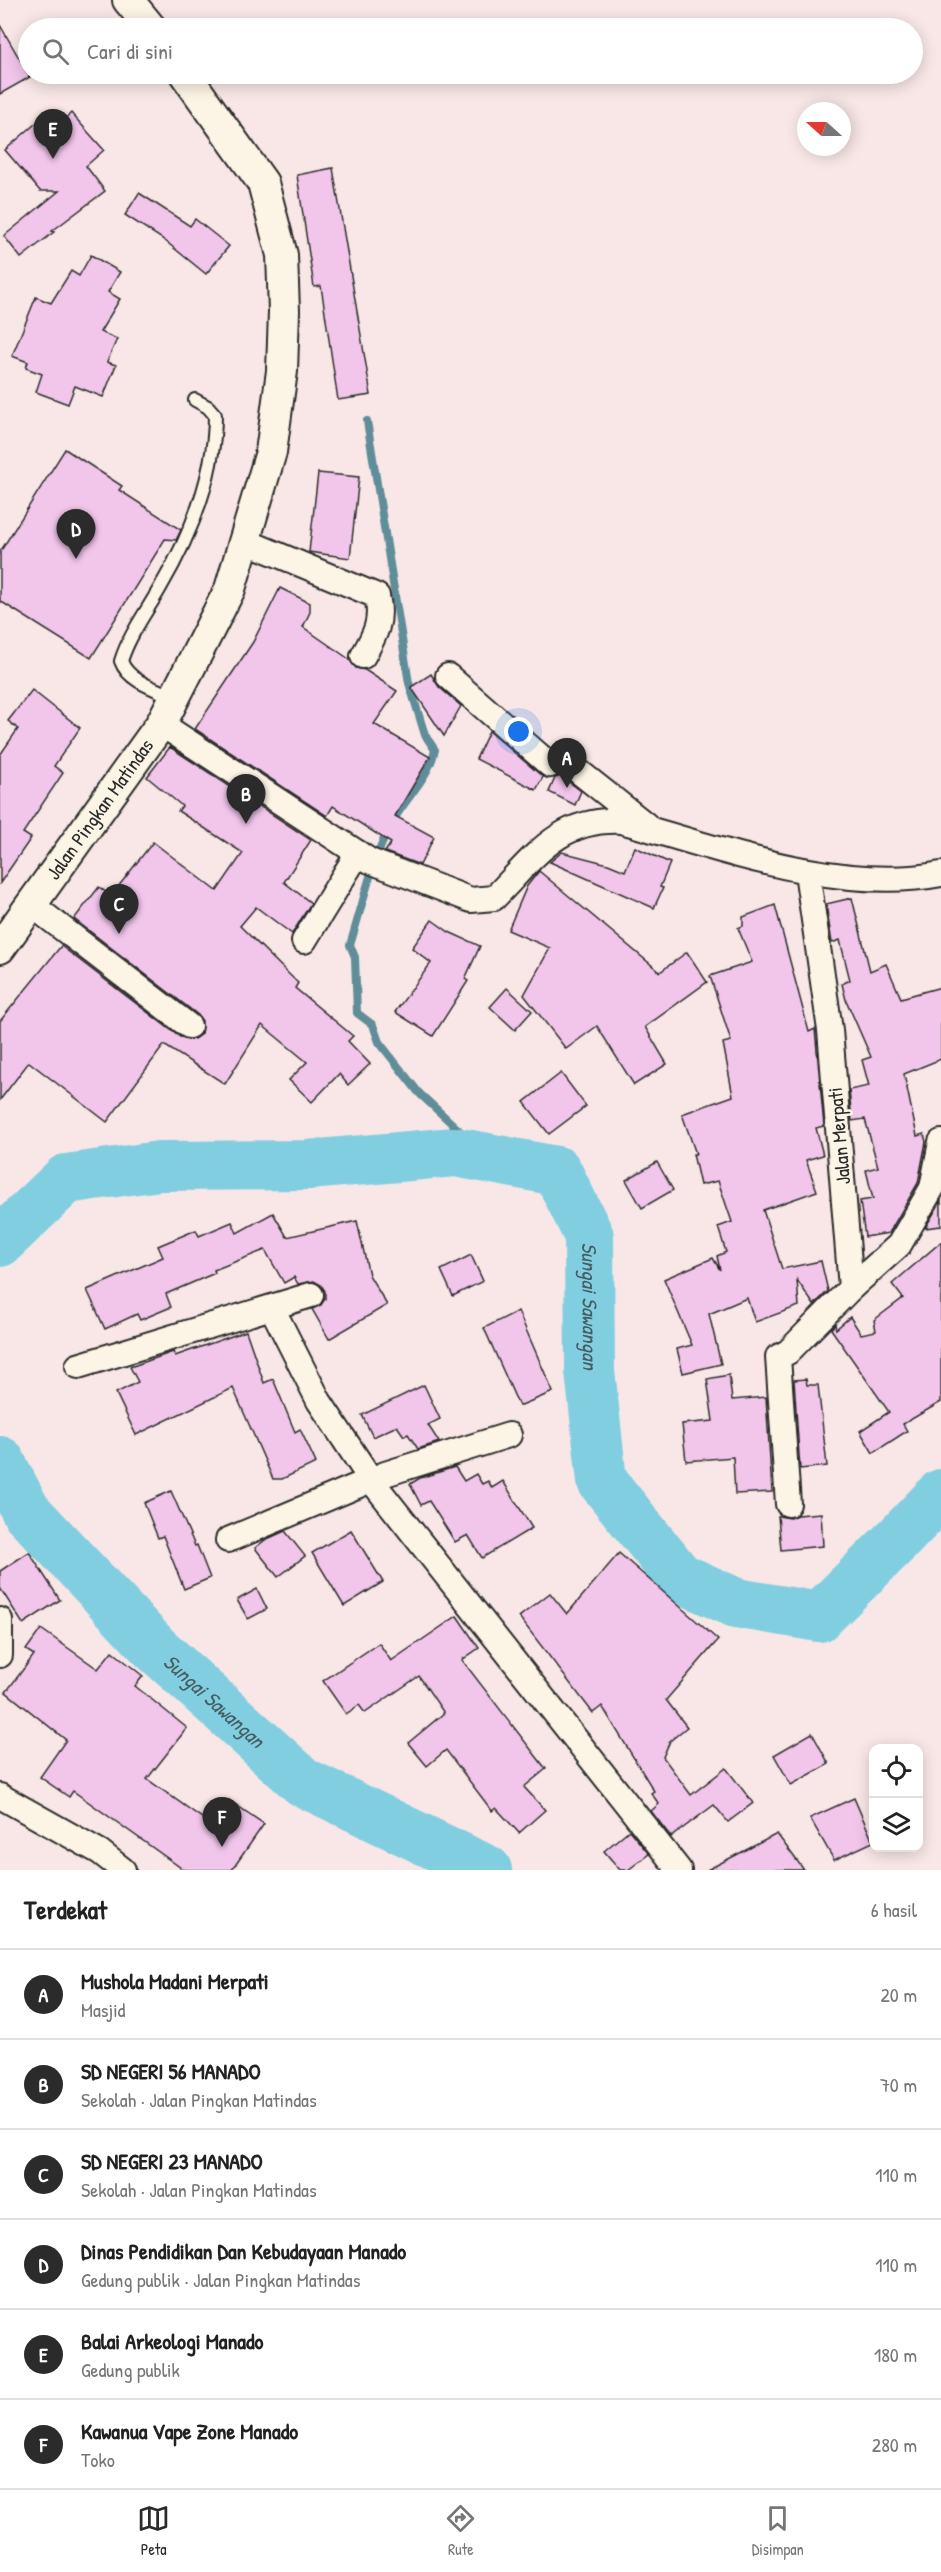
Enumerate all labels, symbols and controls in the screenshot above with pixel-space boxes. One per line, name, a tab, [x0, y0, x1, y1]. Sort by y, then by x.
search box	[18, 18, 923, 84]
icon: search	[39, 35, 72, 68]
text: Cari di sini	[87, 36, 173, 66]
north arrow	[797, 102, 851, 156]
pin: E	[34, 110, 72, 159]
pin: D	[56, 510, 96, 559]
your location	[504, 717, 533, 746]
street label: Jalan Pingkan Matindas	[40, 733, 159, 885]
pin: A	[548, 738, 586, 788]
pin: B	[226, 774, 266, 824]
pin: C	[100, 884, 138, 934]
street label: Jalan Merpati	[821, 1086, 856, 1186]
water label: Sungai Sawangan	[575, 1242, 605, 1371]
water label: Sungai Sawangan	[157, 1648, 272, 1755]
map controls	[869, 1744, 923, 1852]
button: locate	[869, 1744, 923, 1798]
pin: F	[202, 1798, 242, 1847]
button: layers	[869, 1798, 923, 1852]
text: Terdekat	[24, 1892, 107, 1927]
text: 6 hasil	[871, 1896, 917, 1923]
text: Mushola Madani Merpati	[81, 1966, 269, 1996]
text: A	[39, 1981, 48, 2008]
text: 20 m	[880, 1981, 917, 2008]
text: Masjid	[81, 1996, 125, 2023]
text: SD NEGERI 56 MANADO	[81, 2056, 261, 2086]
text: B	[38, 2071, 49, 2098]
text: 70 m	[880, 2071, 917, 2098]
text: Sekolah · Jalan Pingkan Matindas	[81, 2086, 317, 2113]
text: SD NEGERI 23 MANADO	[81, 2146, 263, 2176]
text: C	[38, 2161, 49, 2188]
text: 110 m	[875, 2161, 917, 2188]
text: Sekolah · Jalan Pingkan Matindas	[81, 2176, 317, 2203]
text: Dinas Pendidikan Dan Kebudayaan Manado	[81, 2236, 406, 2266]
text: D	[39, 2251, 48, 2278]
text: 110 m	[875, 2251, 917, 2278]
text: Gedung publik · Jalan Pingkan Matindas	[81, 2266, 360, 2293]
text: Balai Arkeologi Manado	[81, 2326, 263, 2356]
text: E	[39, 2341, 48, 2368]
text: 180 m	[874, 2341, 917, 2368]
text: Gedung publik	[81, 2356, 180, 2383]
text: Kawanua Vape Zone Manado	[81, 2416, 298, 2446]
text: F	[40, 2431, 47, 2458]
text: 280 m	[872, 2431, 917, 2458]
text: Toko	[81, 2446, 115, 2473]
tab: Peta	[137, 2502, 170, 2560]
tab: Rute	[444, 2502, 477, 2560]
tab: Disimpan	[752, 2502, 804, 2560]

